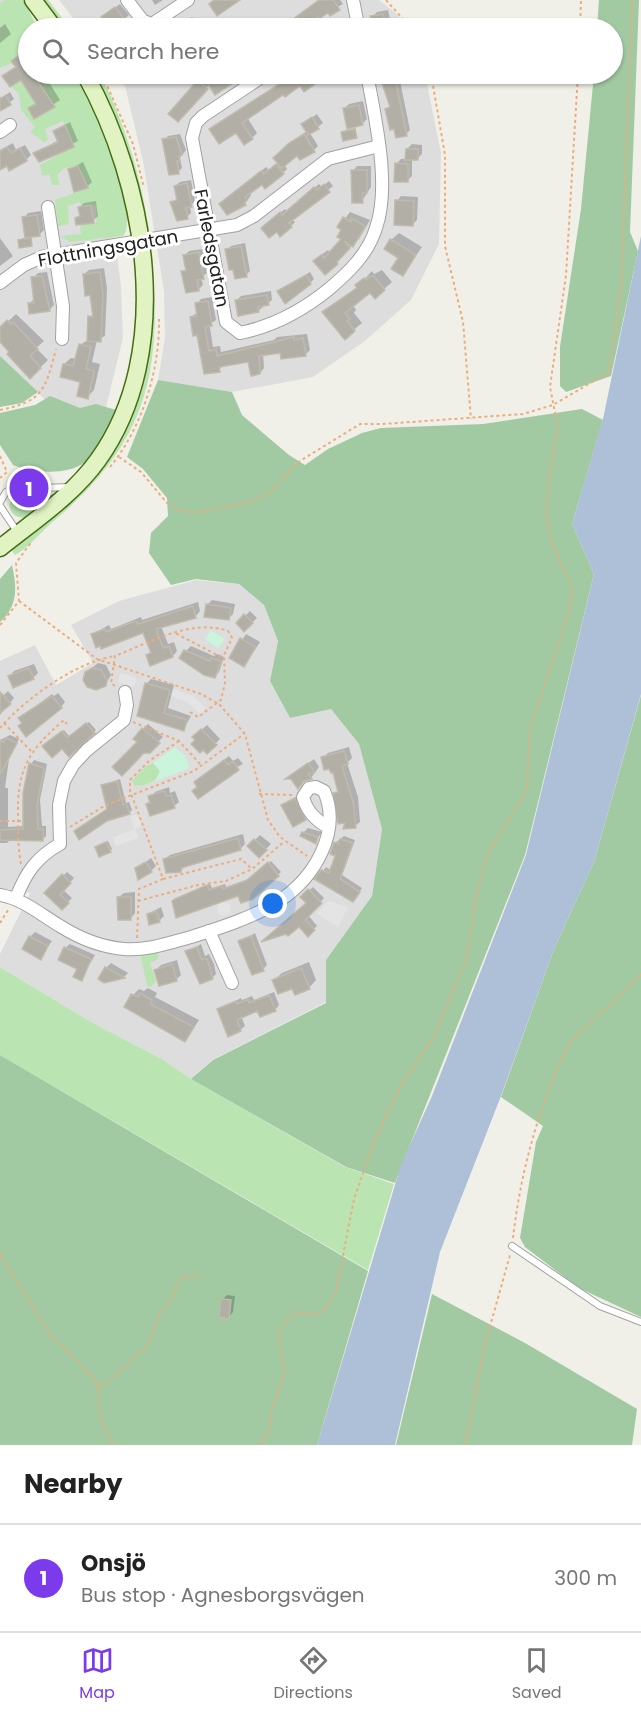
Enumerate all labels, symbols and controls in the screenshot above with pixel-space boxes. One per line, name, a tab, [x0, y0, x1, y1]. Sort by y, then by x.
search box	[18, 18, 623, 84]
icon: search	[39, 35, 72, 68]
text: Search here	[87, 36, 220, 67]
street label: Farledsgatan	[188, 187, 236, 309]
street label: Flottningsgatan	[36, 223, 180, 273]
pin: 1	[9, 466, 48, 510]
your location	[258, 889, 287, 918]
text: Nearby	[24, 1466, 122, 1502]
text: Onsjö	[81, 1548, 146, 1579]
text: 1	[40, 1564, 47, 1592]
text: 300 m	[554, 1564, 617, 1592]
text: Bus stop · Agnesborgsvägen	[81, 1581, 365, 1609]
tab: Map	[79, 1644, 115, 1705]
tab: Directions	[274, 1644, 353, 1705]
tab: Saved	[512, 1644, 562, 1705]

